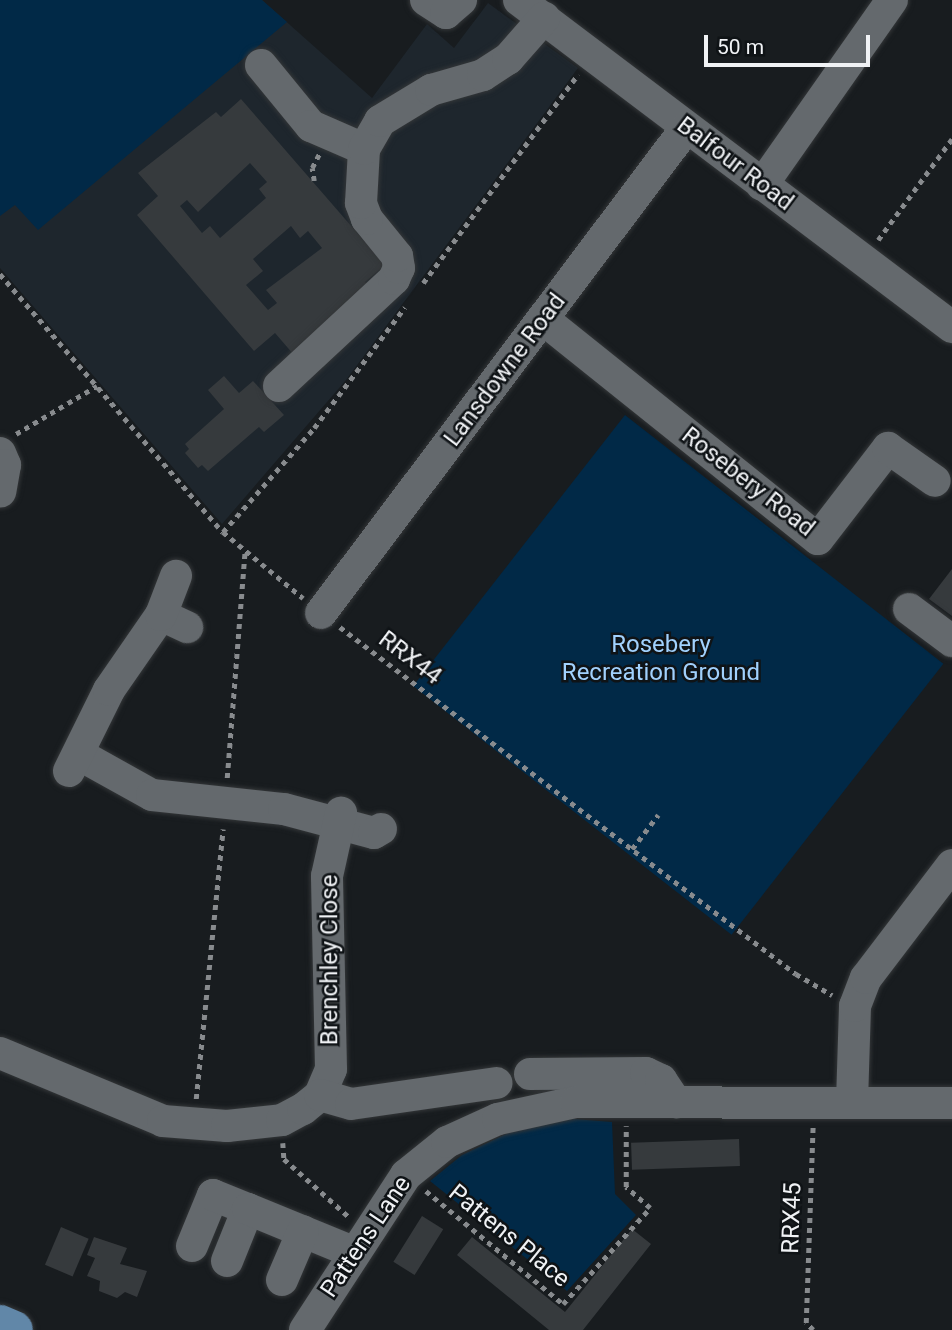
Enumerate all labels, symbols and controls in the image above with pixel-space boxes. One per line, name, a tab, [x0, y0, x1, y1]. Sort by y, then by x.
scale bar	[707, 21, 873, 65]
text: 50 m	[717, 35, 764, 59]
street label: Balfour Road	[671, 111, 799, 217]
street label: Lansdowne Road	[438, 288, 572, 452]
street label: Rosebery Road	[676, 421, 820, 543]
street label: RRX44	[373, 625, 447, 691]
park label: Rosebery Recreation Ground	[562, 631, 760, 687]
street label: Brenchley Close	[316, 875, 344, 1045]
street label: Pattens Lane	[315, 1171, 417, 1303]
street label: Pattens Place	[443, 1178, 575, 1294]
street label: RRX45	[776, 1182, 808, 1254]

